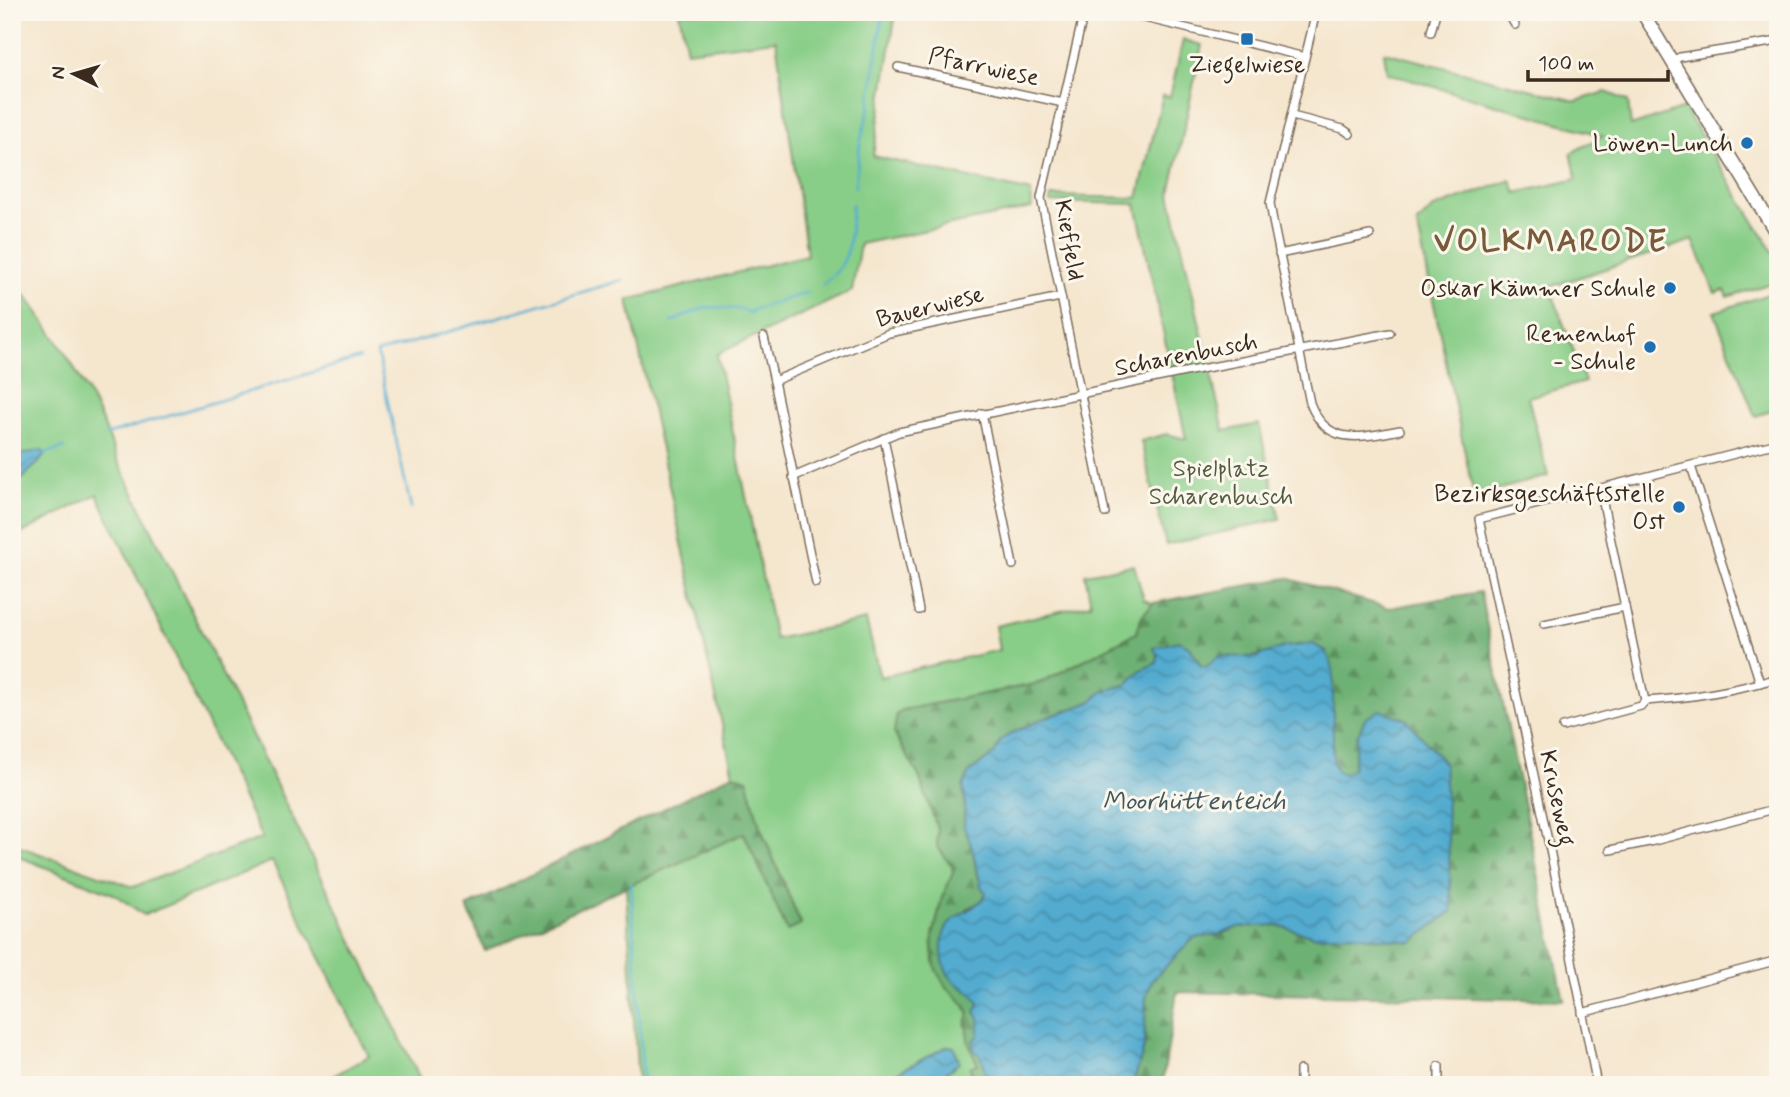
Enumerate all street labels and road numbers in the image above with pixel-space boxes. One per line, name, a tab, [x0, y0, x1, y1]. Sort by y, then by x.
street label: Pfarrwiese	[925, 41, 1042, 94]
street label: Kieffeld	[1046, 197, 1091, 283]
street label: Bauerwiese	[873, 279, 987, 336]
street label: Scharenbusch	[1112, 326, 1260, 384]
street label: Kruseweg	[1528, 747, 1582, 850]

